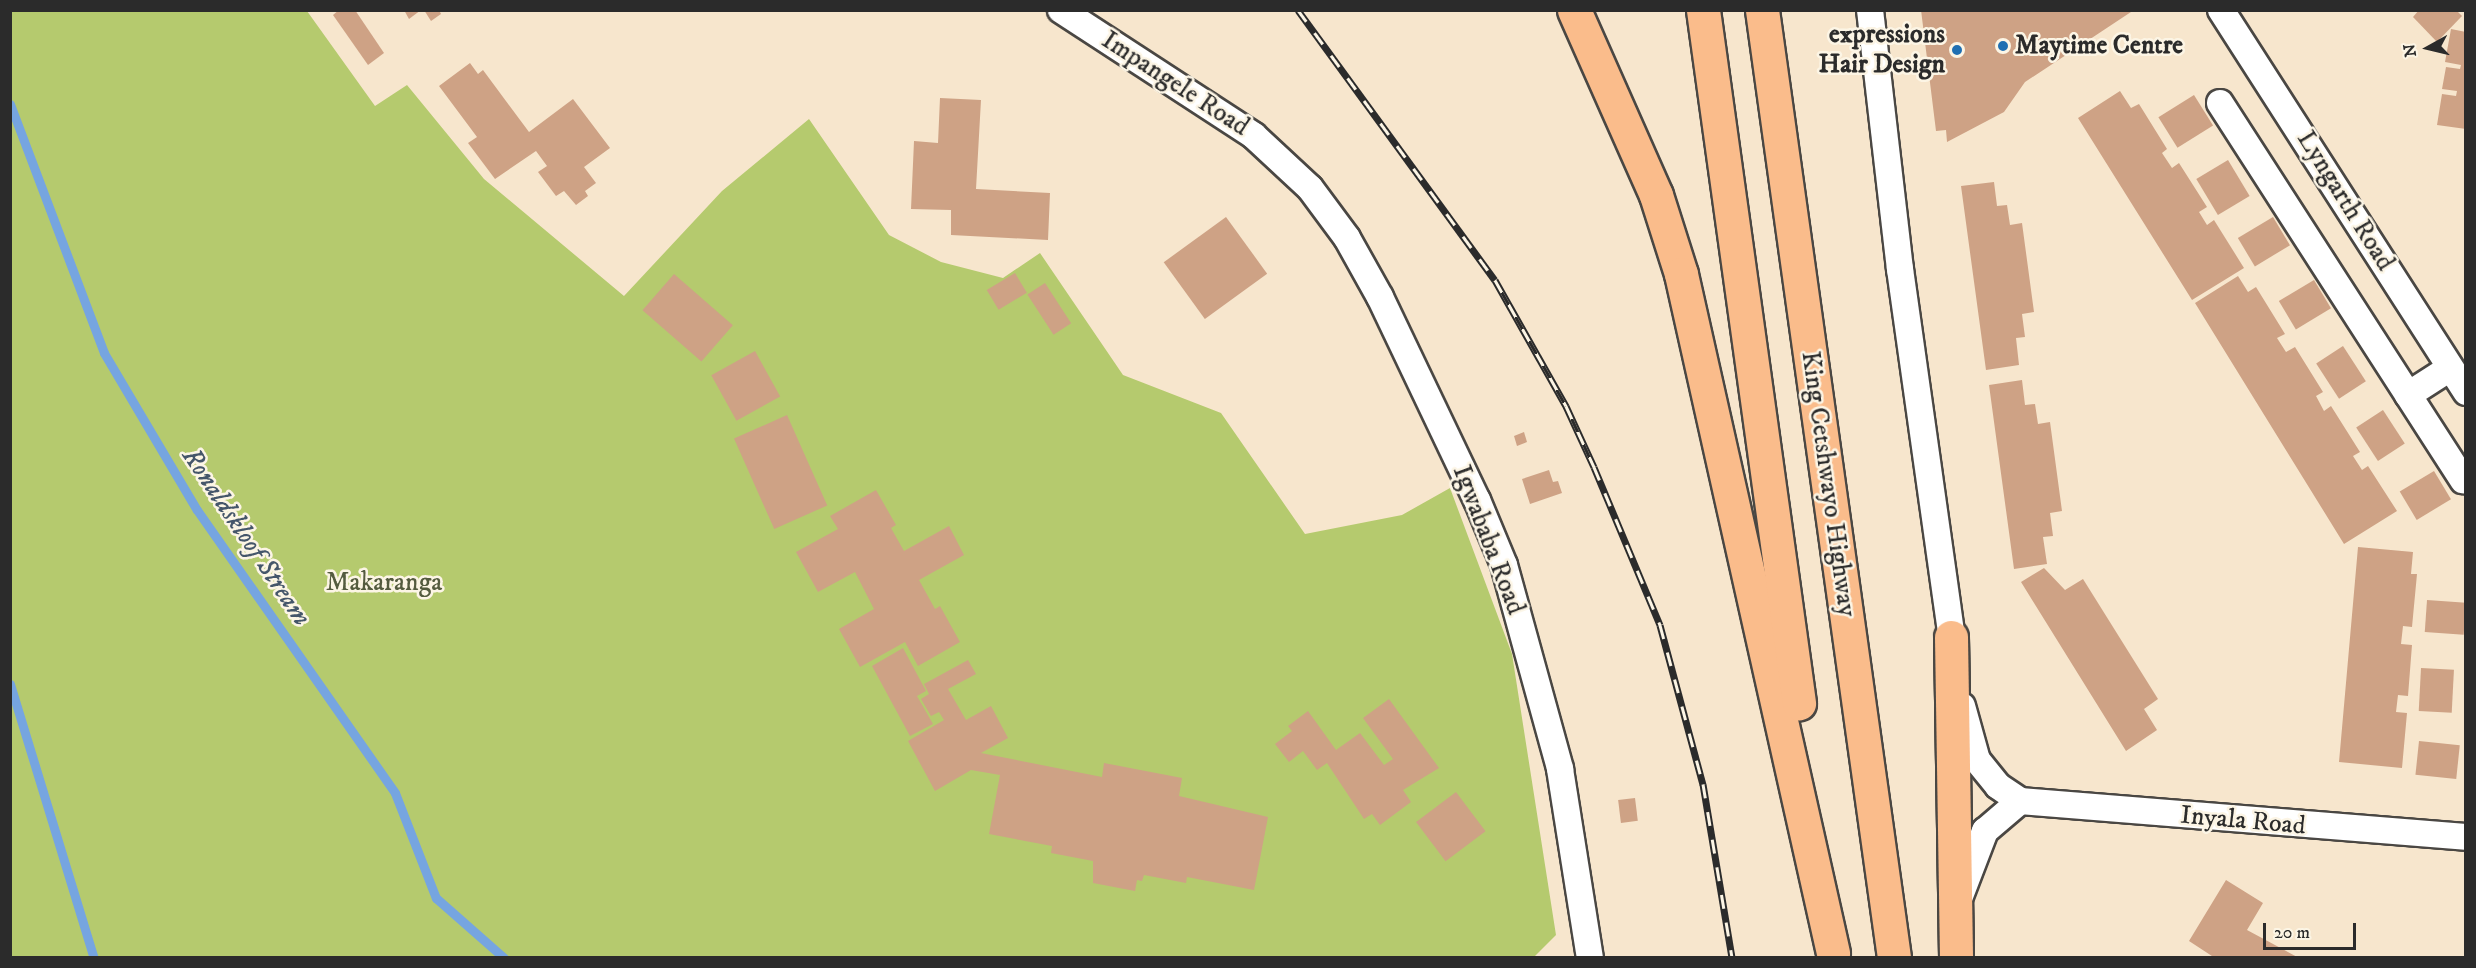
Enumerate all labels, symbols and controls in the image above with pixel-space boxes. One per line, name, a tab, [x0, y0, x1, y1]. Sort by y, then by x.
north arrow	[2398, 18, 2458, 78]
place label: expressions Hair Design	[1818, 19, 1945, 80]
street label: Impangele Road	[1096, 25, 1254, 143]
place label: Maytime Centre	[2015, 30, 2183, 62]
marker: Maytime Centre	[1996, 39, 2010, 53]
marker: expressions Hair Design	[1950, 43, 1964, 57]
text: N	[2399, 43, 2421, 58]
street label: Lyngarth Road	[2290, 125, 2400, 277]
street label: King Cetshwayo Highway	[1794, 349, 1862, 619]
water label: Ronaldskloof Stream	[174, 442, 318, 632]
street label: Igwababa Road	[1445, 461, 1531, 619]
park label: Makaranga	[326, 567, 442, 599]
street label: Inyala Road	[2179, 800, 2307, 842]
scale bar	[2266, 911, 2359, 949]
text: 20 m	[2274, 922, 2310, 944]

